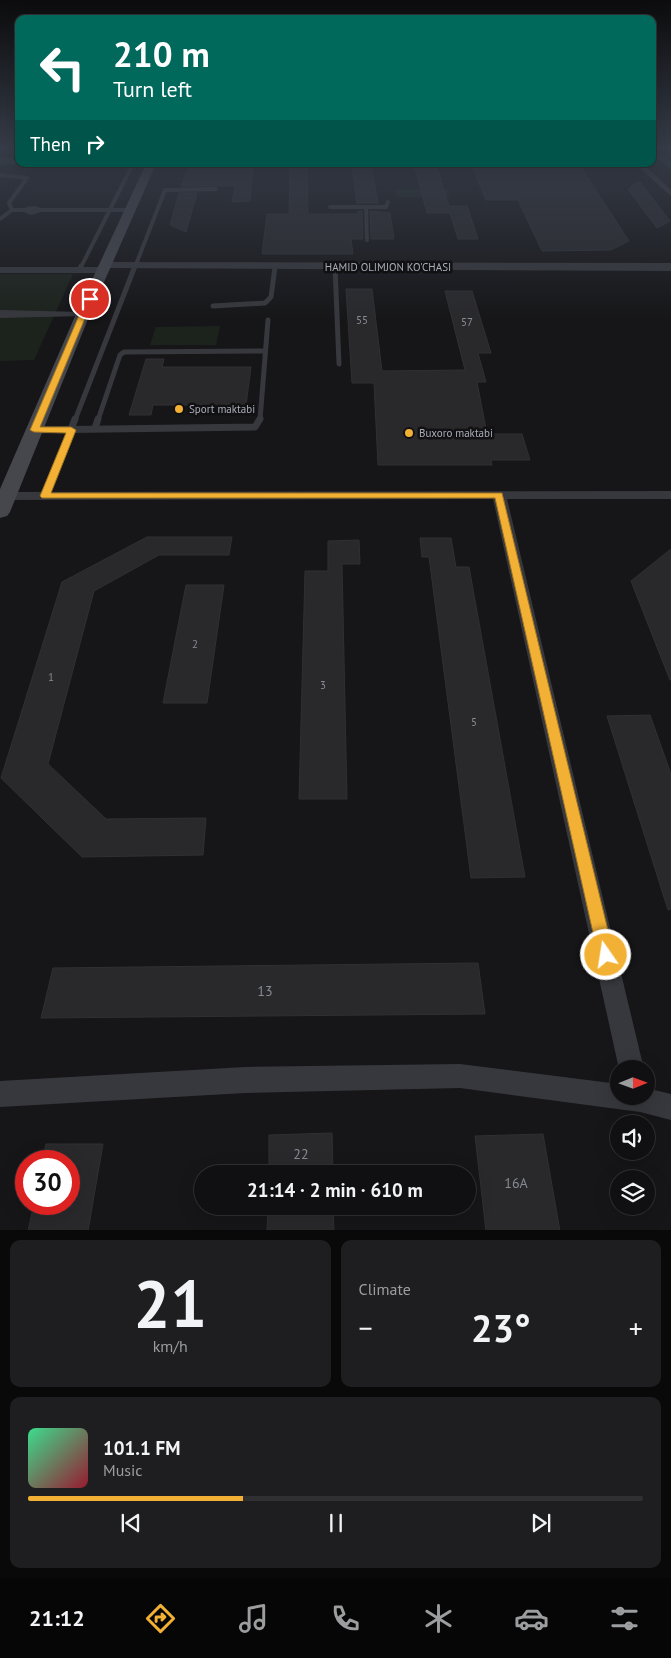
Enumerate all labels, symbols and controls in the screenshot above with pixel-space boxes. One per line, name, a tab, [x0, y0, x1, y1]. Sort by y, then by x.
text: 210 m	[113, 31, 210, 77]
icon: left	[30, 35, 95, 100]
text: Turn left	[113, 75, 192, 103]
icon: right	[81, 130, 109, 158]
text: Then	[30, 132, 71, 156]
street label: HAMID OLIMJON KO'CHASI	[325, 260, 451, 274]
pin	[69, 278, 111, 320]
icon: arrive	[76, 285, 104, 313]
house number: 55	[356, 313, 368, 327]
house number: 57	[461, 315, 473, 329]
place label: Sport maktabi	[189, 402, 255, 416]
marker: Sport maktabi	[173, 403, 185, 415]
place label: Buxoro maktabi	[419, 426, 493, 440]
marker: Buxoro maktabi	[403, 427, 415, 439]
house number: 2	[192, 637, 198, 651]
house number: 1	[48, 670, 54, 684]
house number: 3	[320, 678, 326, 692]
house number: 5	[471, 715, 477, 729]
position arrow	[579, 928, 631, 980]
house number: 13	[257, 982, 273, 1000]
north arrow	[610, 1060, 655, 1105]
map controls	[610, 1060, 655, 1215]
button: sound	[610, 1115, 655, 1160]
house number: 22	[293, 1145, 309, 1163]
speed limit sign: 30	[15, 1150, 80, 1215]
button: layers	[610, 1170, 655, 1215]
house number: 16А	[504, 1174, 529, 1192]
text: 21:14 · 2 min · 610 m	[247, 1178, 423, 1202]
text: 21	[133, 1261, 207, 1345]
text: Climate	[359, 1279, 411, 1299]
text: 23°	[471, 1303, 531, 1352]
text: −	[359, 1309, 373, 1346]
text: +	[629, 1309, 643, 1346]
text: km/h	[153, 1336, 188, 1356]
text: 101.1 FM	[103, 1436, 180, 1460]
text: Music	[103, 1460, 143, 1480]
icon: previous	[117, 1509, 145, 1537]
icon: pause	[322, 1509, 350, 1537]
icon: next	[527, 1509, 555, 1537]
icon: directions	[143, 1601, 178, 1636]
icon: music	[236, 1601, 271, 1636]
icon: phone	[328, 1601, 363, 1636]
icon: climate	[421, 1601, 456, 1636]
icon: car	[514, 1601, 549, 1636]
icon: filters	[607, 1601, 642, 1636]
text: 21:12	[29, 1604, 85, 1632]

